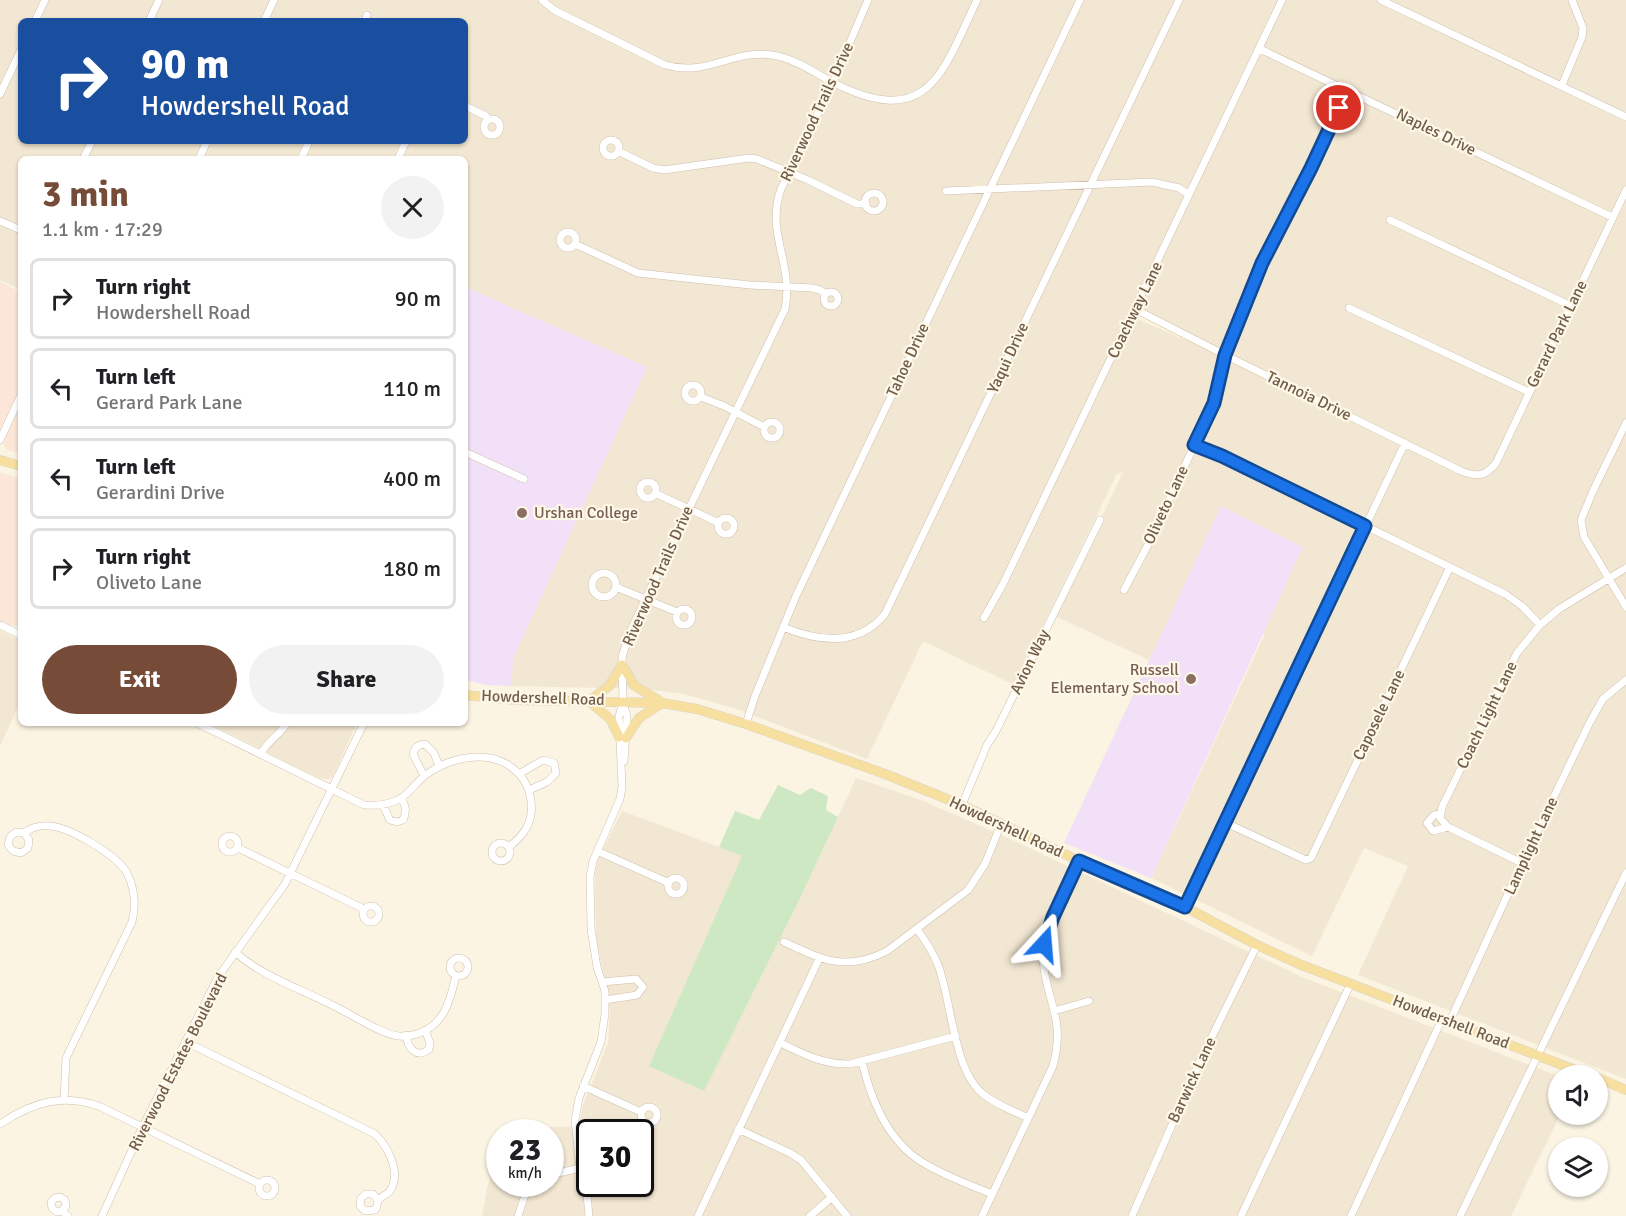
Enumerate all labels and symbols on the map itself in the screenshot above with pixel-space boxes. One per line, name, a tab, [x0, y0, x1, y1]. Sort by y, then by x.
street label: Riverwood Trails Drive	[776, 39, 858, 185]
pin	[1313, 82, 1364, 133]
street label: Naples Drive	[1393, 104, 1479, 160]
street label: Coachway Lane	[1103, 258, 1167, 362]
street label: Gerard Park Lane	[1522, 277, 1592, 391]
street label: Yaqui Drive	[983, 319, 1033, 397]
street label: Tahoe Drive	[882, 320, 934, 400]
street label: Tannoia Drive	[1263, 367, 1355, 425]
street label: Oliveto Lane	[1139, 462, 1193, 548]
place label: Urshan College	[534, 503, 638, 523]
street label: Riverwood Trails Drive	[618, 503, 698, 649]
marker: Urshan College	[515, 506, 529, 520]
street label: Avion Way	[1006, 626, 1055, 698]
street label: Coach Light Lane	[1452, 658, 1522, 772]
place label: Russell Elementary School	[1050, 660, 1179, 698]
street label: Caposele Lane	[1348, 666, 1410, 764]
marker: Russell Elementary School	[1184, 672, 1198, 686]
street label: Howdershell Road	[481, 686, 605, 710]
street label: Howdershell Road	[946, 792, 1066, 862]
street label: Lamplight Lane	[1500, 794, 1562, 898]
position arrow	[1012, 912, 1076, 976]
street label: Riverwood Estates Boulevard	[124, 970, 232, 1154]
street label: Howdershell Road	[1390, 991, 1512, 1053]
street label: Barwick Lane	[1163, 1034, 1221, 1126]
speed limit sign: 30	[576, 1119, 654, 1197]

